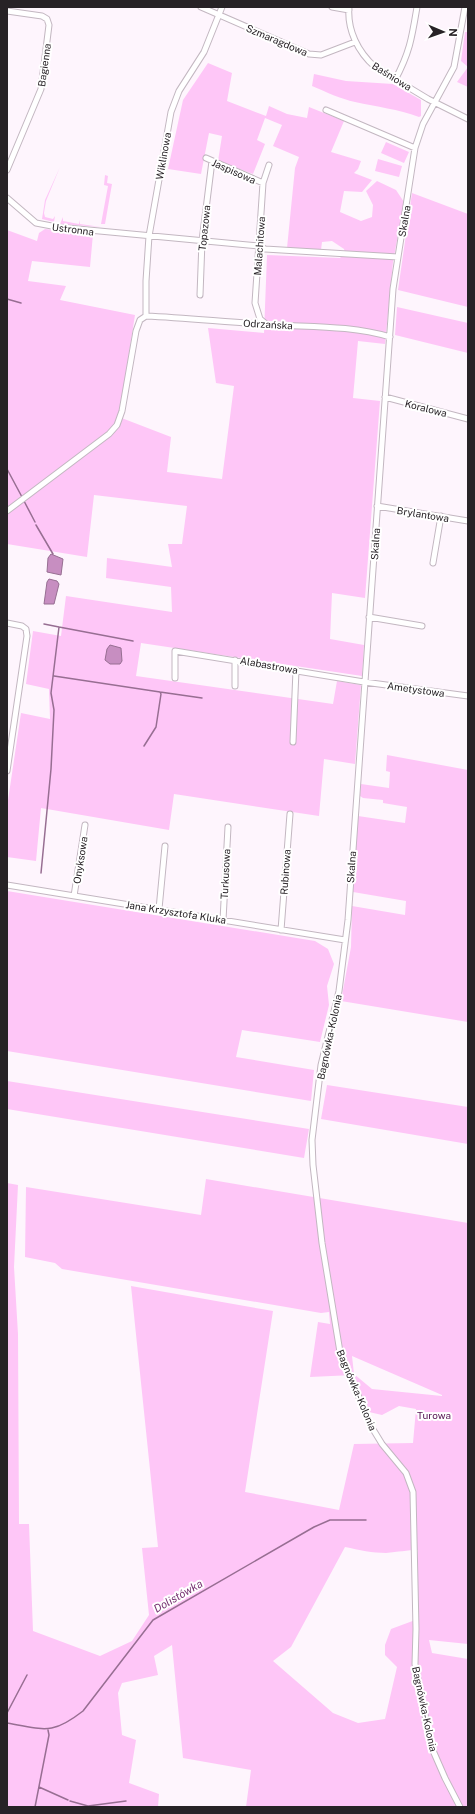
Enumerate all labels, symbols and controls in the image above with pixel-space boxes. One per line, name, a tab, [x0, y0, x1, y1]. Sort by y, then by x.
north arrow	[423, 12, 463, 52]
street label: Szmaragdowa	[244, 22, 310, 58]
text: N	[447, 28, 459, 37]
street label: Bagienna	[35, 43, 53, 87]
street label: Baśniowa	[370, 59, 414, 93]
street label: Wiklinowa	[153, 131, 173, 181]
street label: Jaspisowa	[210, 156, 258, 186]
street label: Skalna	[395, 204, 413, 238]
street label: Topazowa	[196, 205, 212, 251]
street label: Malachitowa	[251, 216, 267, 276]
street label: Ustronna	[51, 220, 95, 238]
street label: Odrzańska	[243, 317, 293, 331]
street label: Koralowa	[404, 397, 448, 419]
street label: Brylantowa	[396, 504, 450, 524]
street label: Skalna	[368, 528, 382, 560]
street label: Alabastrowa	[239, 654, 299, 676]
street label: Ametystowa	[387, 679, 445, 699]
street label: Onyksowa	[70, 836, 90, 884]
street label: Turkusowa	[218, 849, 232, 899]
street label: Rubinowa	[277, 849, 293, 895]
street label: Skalna	[344, 851, 358, 883]
street label: Jana Krzysztofa Kluka	[125, 898, 227, 926]
street label: Bagnówka-Kolonia	[314, 993, 344, 1081]
street label: Bagnówka-Kolonia	[335, 1348, 379, 1432]
park label: Turowa	[417, 1409, 451, 1421]
water label: Dolistówka	[152, 1577, 205, 1615]
street label: Bagnówka-Kolonia	[410, 1665, 440, 1753]

